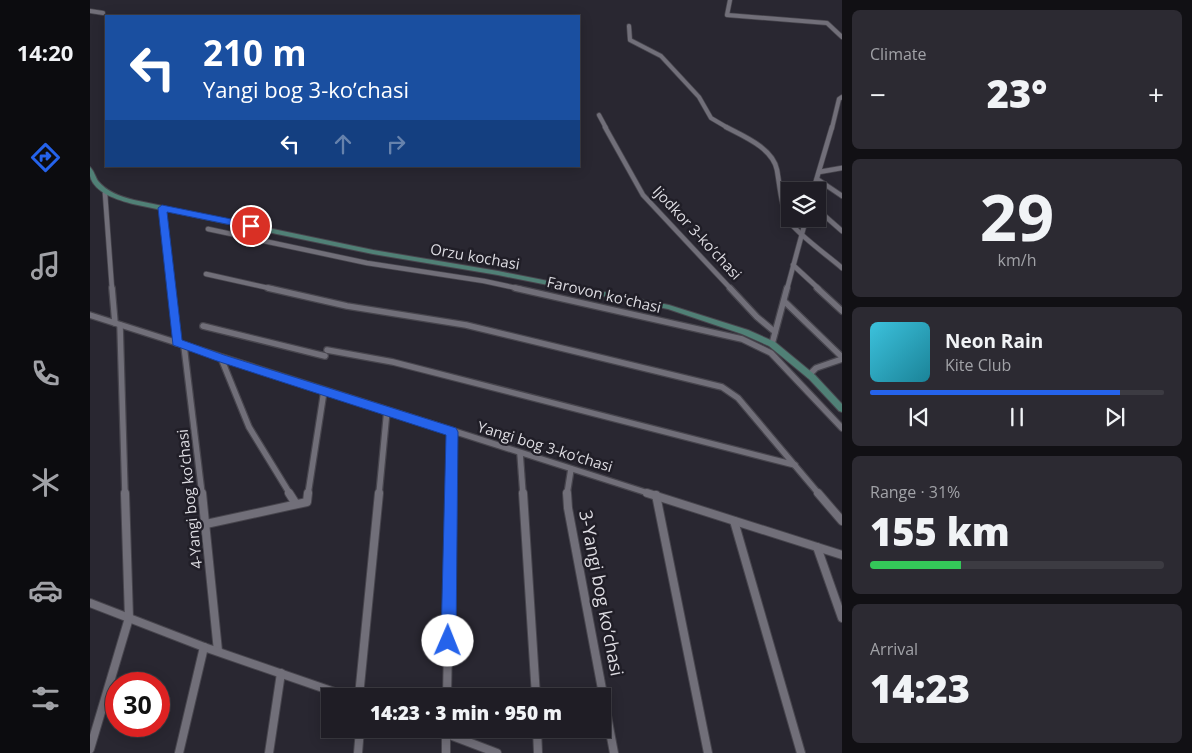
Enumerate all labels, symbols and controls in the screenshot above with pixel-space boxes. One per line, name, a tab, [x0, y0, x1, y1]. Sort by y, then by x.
text: 210 m	[203, 29, 307, 76]
icon: left	[120, 35, 185, 100]
text: 14:20	[17, 37, 73, 67]
text: Climate	[870, 43, 927, 65]
text: 23°	[987, 67, 1047, 119]
text: Yangi bog 3-koʼchasi	[203, 74, 409, 104]
text: −	[870, 75, 886, 113]
text: +	[1148, 75, 1164, 113]
icon: left	[276, 130, 304, 158]
icon: ahead	[329, 130, 357, 158]
icon: right	[382, 130, 410, 158]
icon: directions	[28, 140, 63, 175]
text: 29	[980, 172, 1054, 260]
street label: Ijodkor 3-koʼchasi	[649, 181, 747, 284]
map controls	[781, 182, 826, 227]
button: layers	[781, 182, 826, 227]
pin	[230, 205, 272, 247]
icon: arrive	[237, 212, 265, 240]
street label: Orzu kochasi	[429, 238, 521, 274]
icon: music	[28, 248, 63, 283]
text: km/h	[998, 249, 1036, 271]
street label: Farovon koʻchasi	[545, 271, 663, 317]
text: Neon Rain	[945, 328, 1043, 354]
text: Kite Club	[945, 354, 1011, 376]
icon: phone	[28, 356, 63, 391]
icon: previous	[905, 403, 933, 431]
icon: pause	[1003, 403, 1031, 431]
icon: next	[1101, 403, 1129, 431]
street label: Yangi bog 3-koʼchasi	[475, 416, 615, 476]
street label: 4-Yangi bog koʼchasi	[172, 428, 206, 570]
icon: climate	[28, 465, 63, 500]
text: Range · 31%	[870, 481, 960, 503]
text: 155 km	[870, 505, 1010, 557]
street label: 3-Yangi bog koʼchasi	[574, 508, 630, 678]
icon: car	[28, 573, 63, 608]
position arrow	[421, 614, 473, 666]
text: Arrival	[870, 638, 918, 660]
text: 14:23	[870, 662, 970, 714]
speed limit sign: 30	[105, 672, 170, 737]
icon: filters	[28, 681, 63, 716]
text: 14:23 · 3 min · 950 m	[370, 700, 562, 726]

